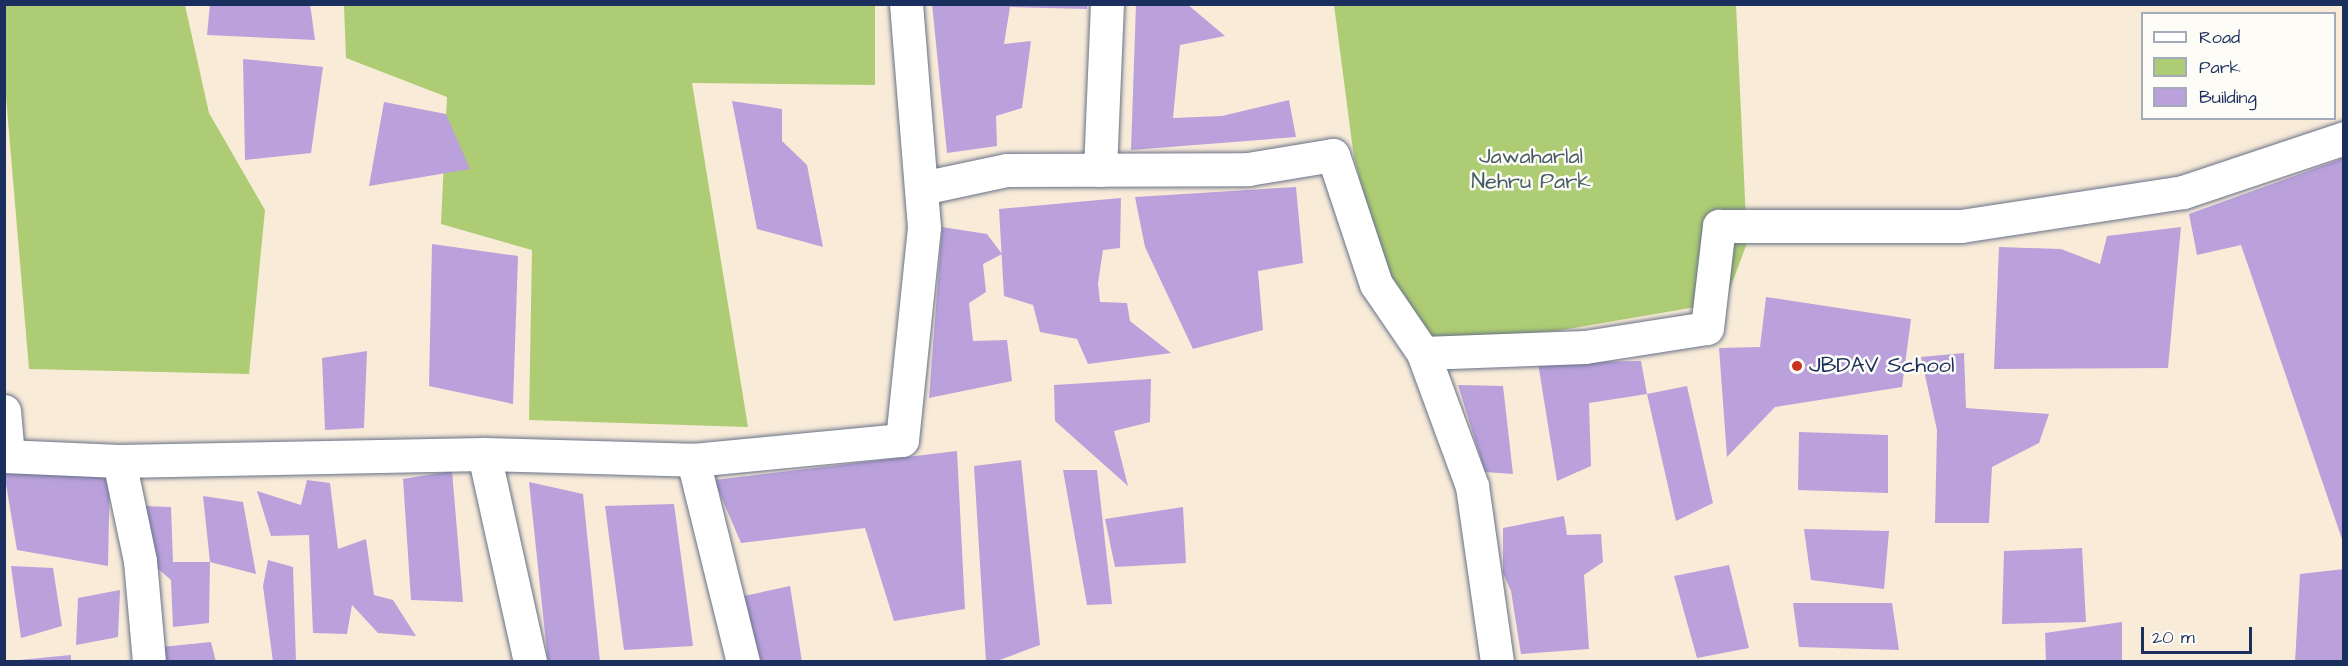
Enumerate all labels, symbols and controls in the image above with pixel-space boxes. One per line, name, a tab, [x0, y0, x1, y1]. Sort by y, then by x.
legend	[2141, 12, 2336, 120]
text: Road	[2199, 25, 2240, 50]
text: Park	[2199, 55, 2241, 80]
text: Building	[2199, 85, 2257, 110]
park label: Jawaharlal Nehru Park	[1471, 143, 1591, 194]
place label: JBDAV School	[1809, 353, 1954, 379]
marker: JBDAV School	[1790, 359, 1804, 373]
scale bar	[2144, 615, 2255, 653]
text: 20 m	[2152, 625, 2195, 650]

